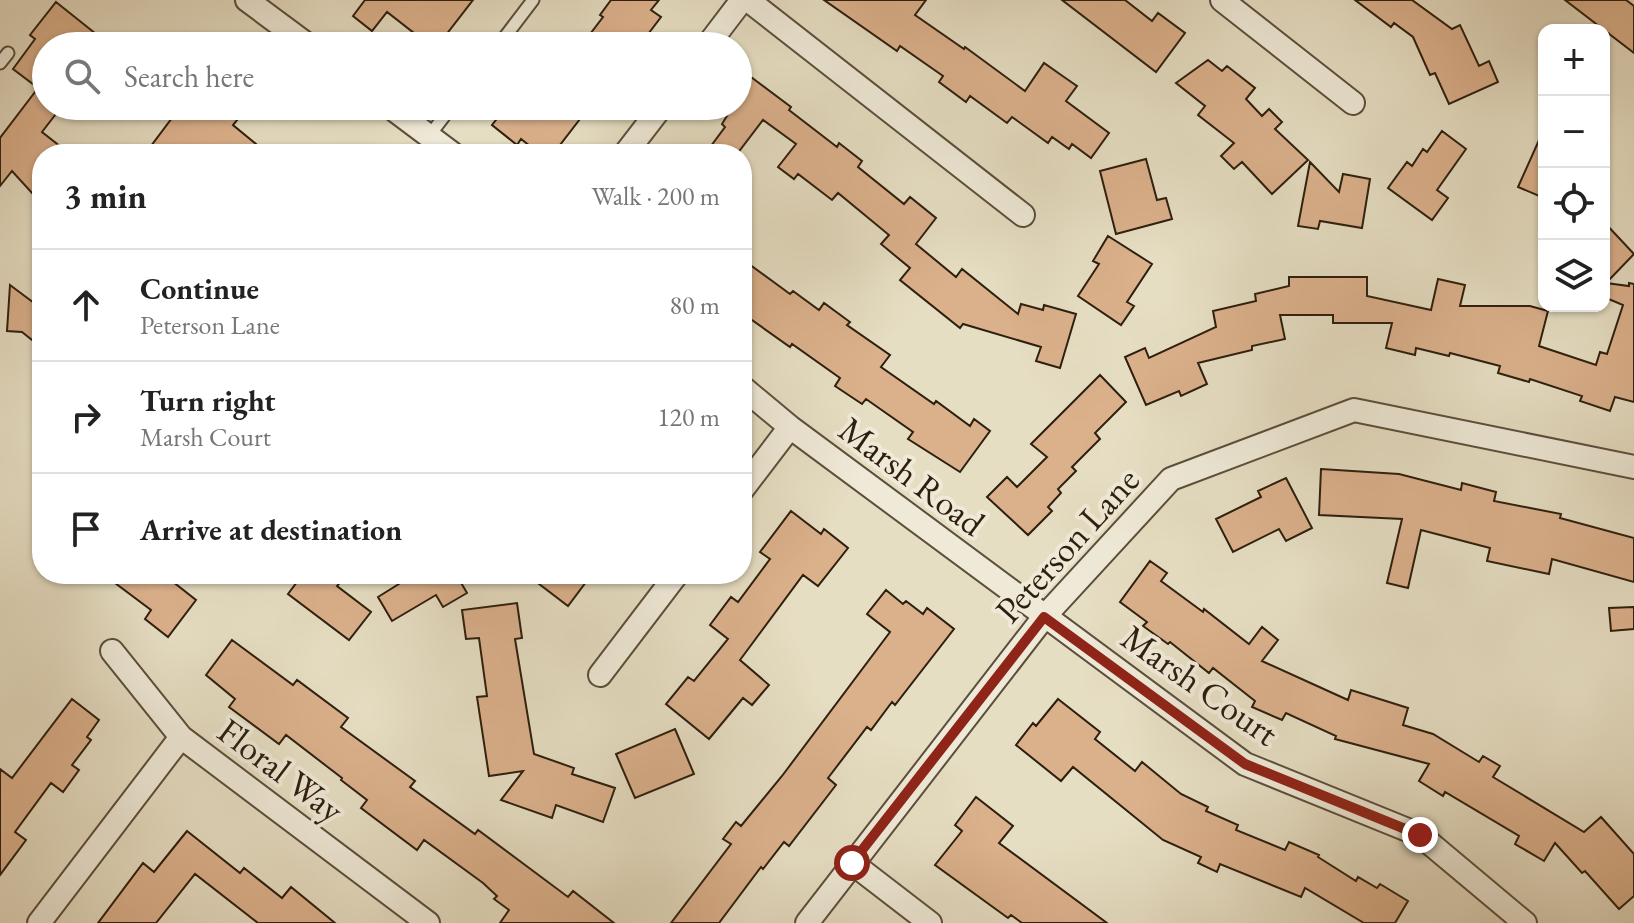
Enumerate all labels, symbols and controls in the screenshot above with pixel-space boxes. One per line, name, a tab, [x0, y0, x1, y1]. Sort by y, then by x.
map controls	[1538, 24, 1610, 312]
button: +	[1538, 24, 1610, 96]
search box	[32, 32, 752, 120]
icon: search	[60, 54, 104, 98]
text: Search here	[124, 57, 254, 96]
button: −	[1538, 96, 1610, 168]
button: locate	[1538, 168, 1610, 240]
text: 3 min	[64, 174, 147, 218]
text: Walk · 200 m	[592, 179, 720, 213]
button: layers	[1538, 240, 1610, 312]
text: Continue	[140, 269, 259, 308]
icon: ahead	[64, 283, 108, 327]
text: 80 m	[670, 288, 720, 322]
text: Peterson Lane	[140, 308, 280, 342]
text: Turn right	[140, 381, 276, 420]
icon: right	[64, 395, 108, 439]
text: 120 m	[657, 400, 720, 434]
street label: Marsh Road	[830, 406, 995, 547]
text: Marsh Court	[140, 420, 271, 454]
street label: Peterson Lane	[985, 457, 1149, 633]
icon: arrive	[64, 507, 108, 551]
text: Arrive at destination	[140, 510, 402, 549]
street label: Marsh Court	[1112, 614, 1288, 757]
street label: Floral Way	[208, 707, 354, 833]
route end	[1402, 817, 1438, 853]
route start	[834, 845, 870, 881]

